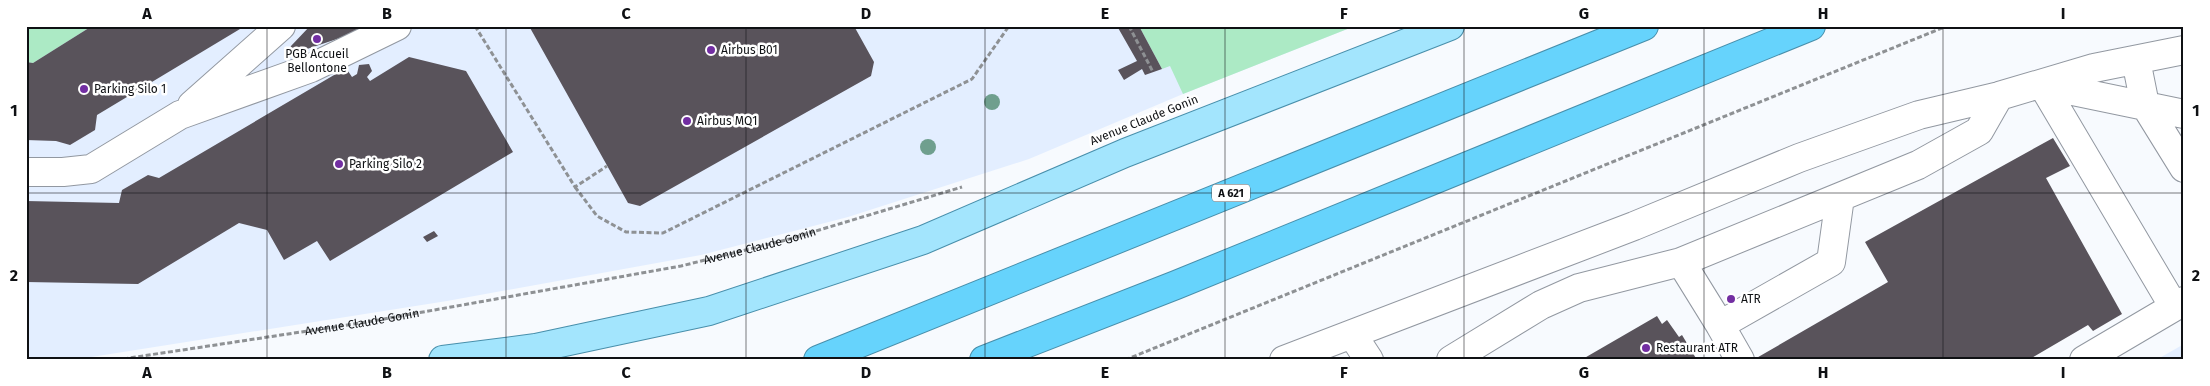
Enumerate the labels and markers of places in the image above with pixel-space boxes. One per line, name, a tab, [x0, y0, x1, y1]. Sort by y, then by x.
marker: PGB Accueil Bellontone	[311, 33, 323, 45]
place label: Airbus B01	[721, 43, 778, 57]
marker: Airbus B01	[705, 44, 717, 56]
place label: PGB Accueil Bellontone	[285, 47, 349, 75]
place label: Parking Silo 1	[94, 82, 166, 96]
marker: Parking Silo 1	[78, 83, 90, 95]
place label: Airbus MQ1	[697, 114, 757, 128]
marker: Airbus MQ1	[681, 115, 693, 127]
place label: Parking Silo 2	[349, 157, 422, 171]
marker: Parking Silo 2	[333, 158, 345, 170]
place label: ATR	[1741, 292, 1761, 306]
marker: ATR	[1725, 293, 1737, 305]
place label: Restaurant ATR	[1656, 341, 1738, 355]
marker: Restaurant ATR	[1640, 342, 1652, 354]

